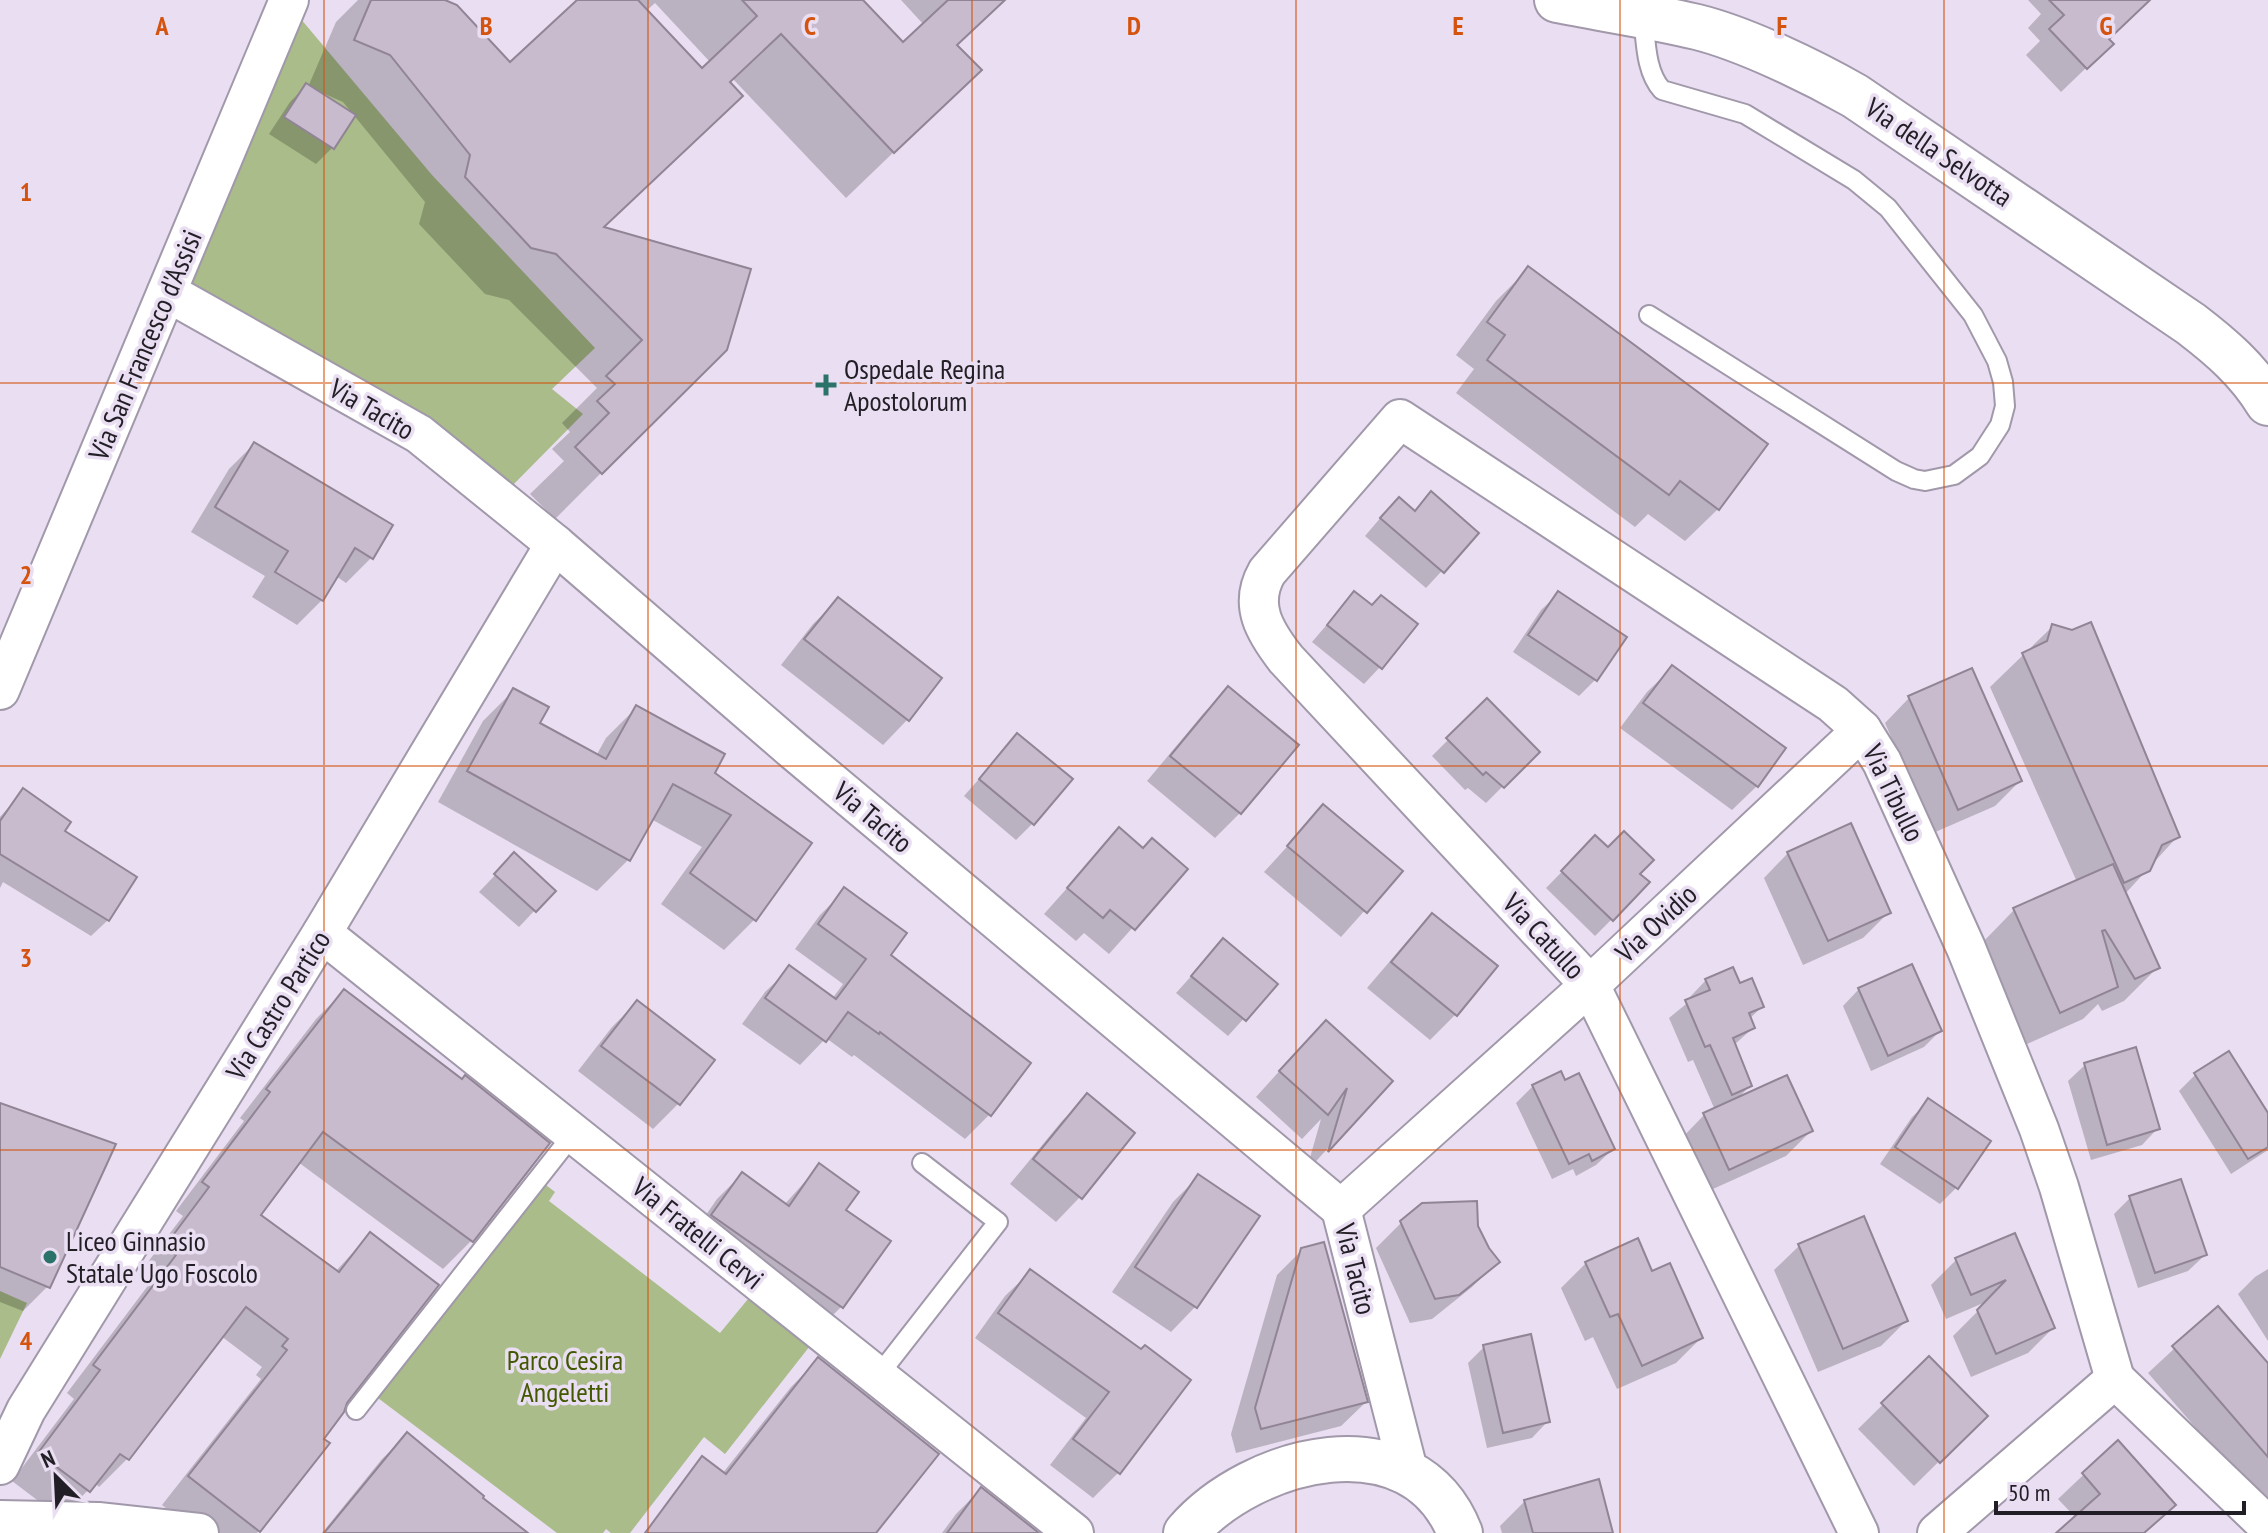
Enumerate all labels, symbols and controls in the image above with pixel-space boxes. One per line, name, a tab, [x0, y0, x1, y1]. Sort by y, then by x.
text: A	[154, 9, 169, 42]
text: B	[480, 9, 493, 42]
text: C	[804, 9, 816, 42]
text: D	[1127, 9, 1141, 42]
text: E	[1452, 9, 1464, 42]
text: F	[1777, 9, 1788, 42]
text: G	[2099, 9, 2113, 42]
street label: Via della Selvotta	[1858, 88, 2020, 214]
text: 1	[20, 175, 32, 208]
street label: Via San Francesco d'Assisi	[79, 224, 210, 466]
place label: Ospedale Regina Apostolorum	[844, 350, 1005, 419]
street label: Via Tacito	[322, 369, 422, 448]
marker: Ospedale Regina Apostolorum	[815, 374, 837, 396]
text: 2	[20, 558, 32, 591]
street label: Via Tibullo	[1855, 737, 1934, 847]
street label: Via Tacito	[825, 772, 921, 860]
street label: Via Ovidio	[1606, 876, 1704, 970]
street label: Via Catullo	[1494, 884, 1594, 987]
street label: Via Castro Partico	[216, 923, 338, 1087]
text: 3	[20, 941, 32, 974]
street label: Via Fratelli Cervi	[624, 1168, 772, 1297]
street label: Via Tacito	[1327, 1219, 1386, 1318]
place label: Liceo Ginnasio Statale Ugo Foscolo	[66, 1222, 258, 1291]
marker: Liceo Ginnasio Statale Ugo Foscolo	[41, 1248, 59, 1266]
text: 4	[20, 1324, 33, 1357]
park label: Parco Cesira Angeletti	[507, 1341, 623, 1410]
north arrow	[16, 1437, 96, 1517]
text: N	[37, 1444, 59, 1474]
scale bar	[1996, 1465, 2244, 1515]
text: 50 m	[2008, 1477, 2050, 1508]

